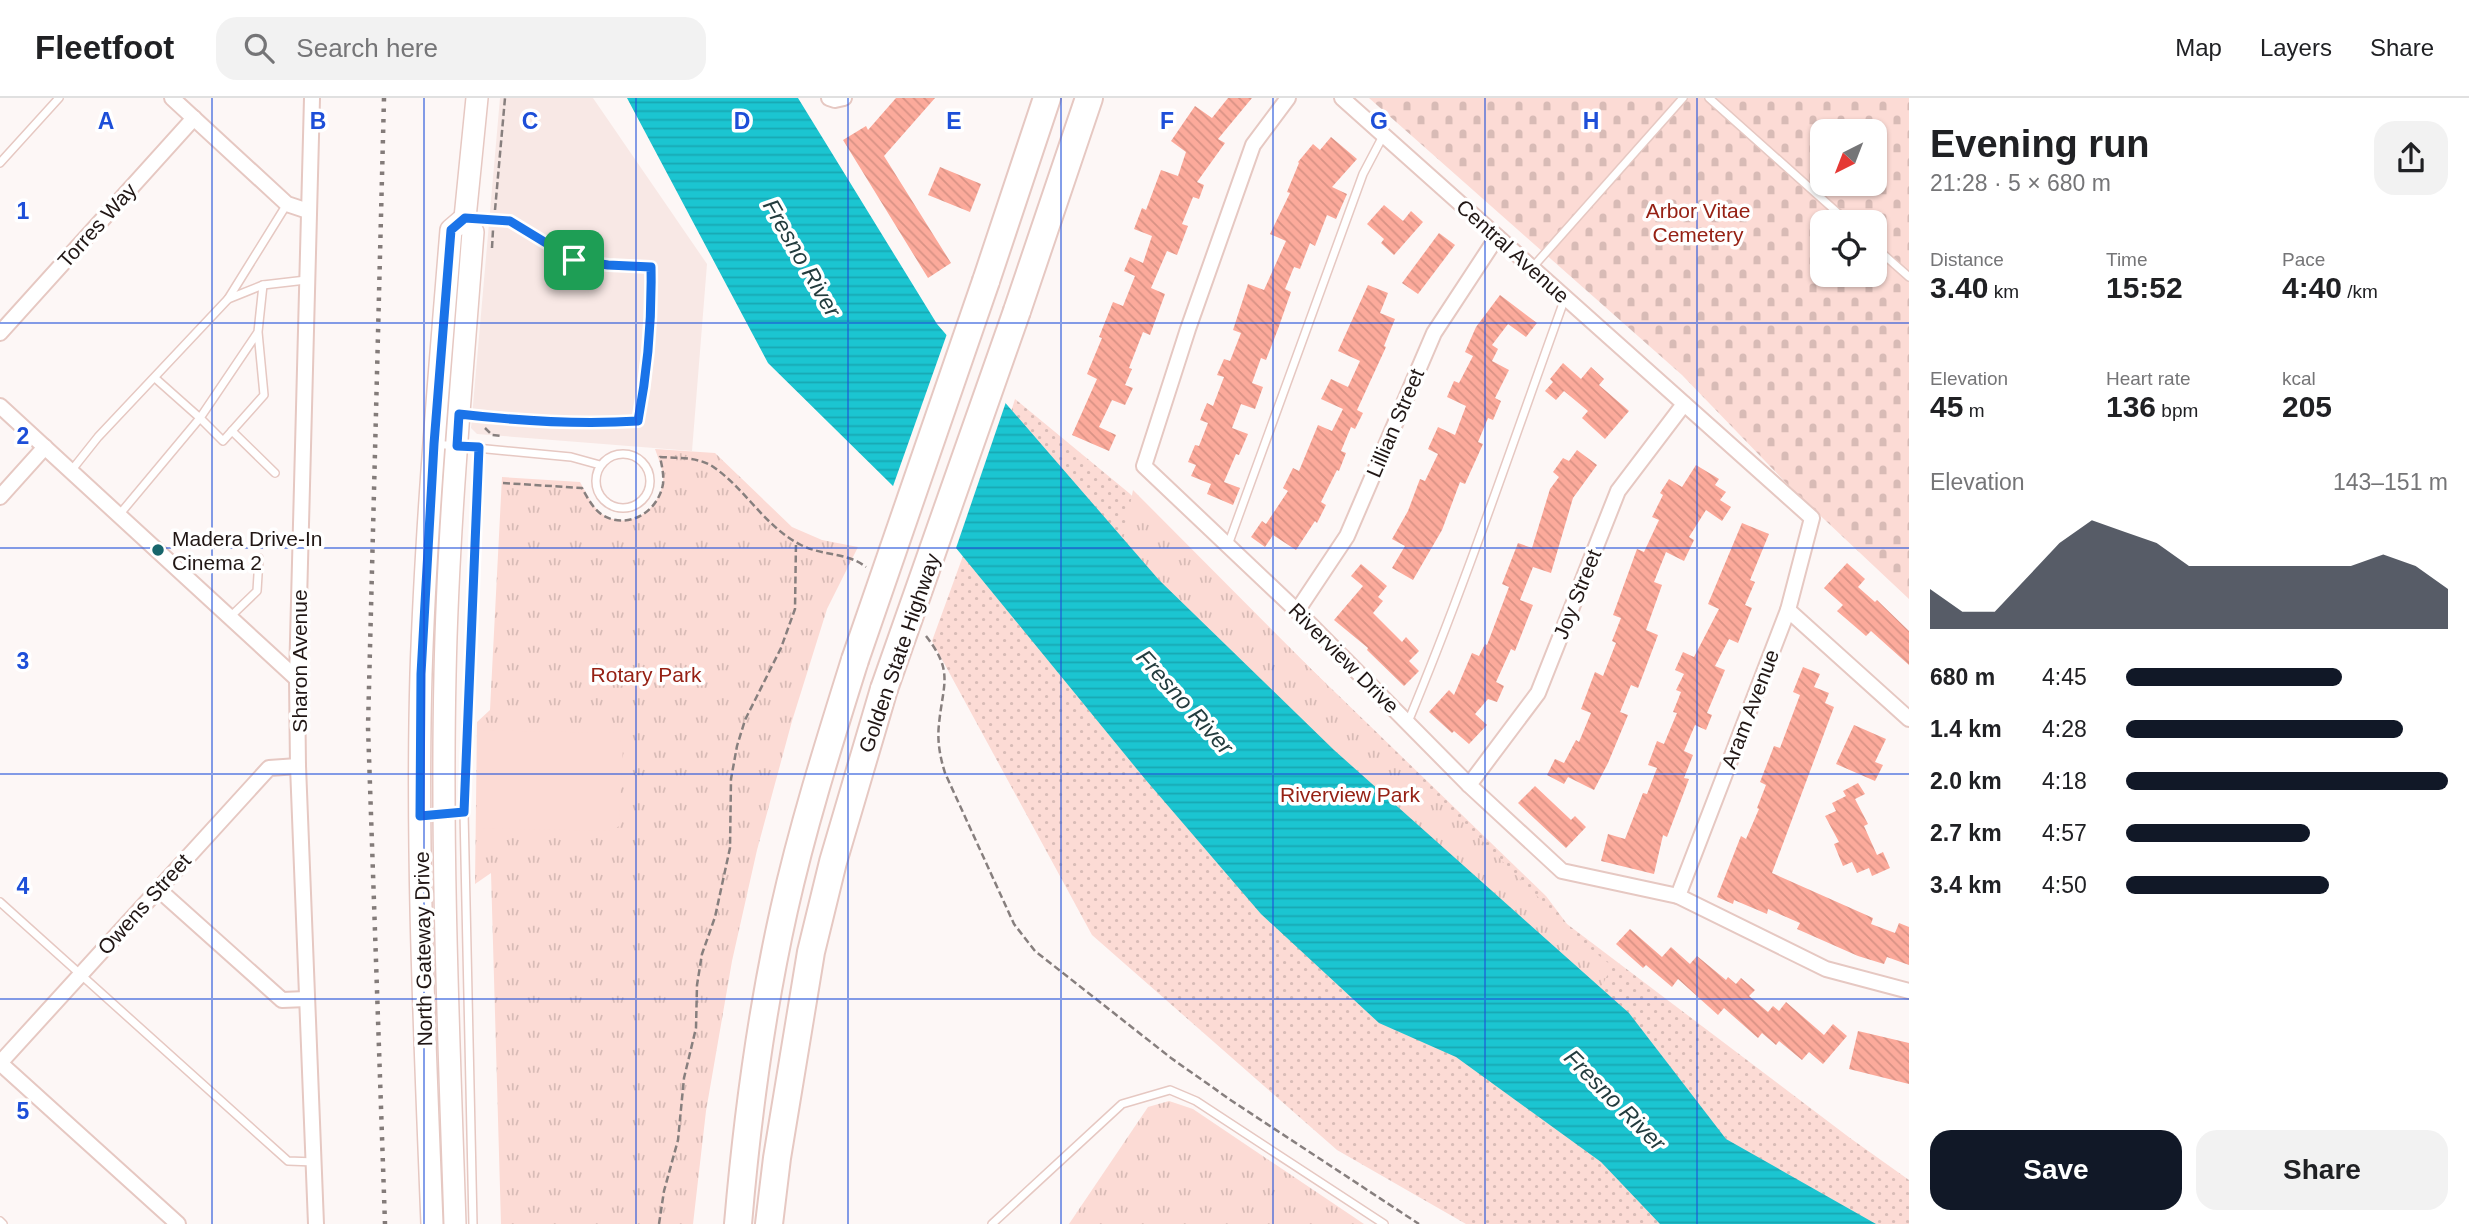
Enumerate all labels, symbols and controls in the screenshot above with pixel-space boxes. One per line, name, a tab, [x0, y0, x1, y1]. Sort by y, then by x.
search box	[216, 17, 706, 80]
text: Fleetfoot	[35, 29, 174, 66]
icon: search	[240, 29, 278, 67]
text: Search here	[296, 33, 438, 63]
text: Map	[2175, 34, 2222, 61]
text: Layers	[2260, 34, 2332, 61]
text: Share	[2370, 34, 2434, 61]
text: A	[98, 108, 114, 134]
text: B	[310, 108, 326, 134]
text: C	[522, 108, 538, 134]
text: D	[734, 108, 750, 134]
text: E	[946, 108, 962, 134]
text: F	[1160, 108, 1174, 134]
text: G	[1370, 108, 1388, 134]
text: H	[1583, 108, 1599, 134]
north arrow	[1810, 119, 1886, 196]
map controls	[1810, 119, 1887, 287]
button: share	[2374, 121, 2448, 195]
text: Evening run	[1930, 123, 2150, 165]
text: 21:28 · 5 × 680 m	[1930, 170, 2111, 196]
street label: Torres Way	[53, 178, 141, 272]
water label: Fresno River	[758, 194, 847, 323]
street label: Central Avenue	[1452, 195, 1574, 307]
text: 1	[17, 198, 30, 224]
park label: Arbor Vitae Cemetery	[1646, 199, 1750, 246]
button: locate	[1810, 210, 1887, 287]
pin	[544, 230, 604, 290]
icon: arrive	[555, 241, 593, 279]
text: Distance	[1930, 249, 2004, 270]
text: Time	[2106, 249, 2148, 270]
text: Pace	[2282, 249, 2325, 270]
text: 3.40	[1930, 271, 1988, 304]
text: 15:52	[2106, 271, 2183, 304]
text: 4:40	[2282, 271, 2342, 304]
text: km	[1988, 281, 2019, 302]
text: /km	[2342, 281, 2378, 302]
street label: Lillian Street	[1362, 365, 1428, 481]
text: Elevation	[1930, 368, 2008, 389]
text: Heart rate	[2106, 368, 2190, 389]
text: kcal	[2282, 368, 2316, 389]
text: 45	[1930, 390, 1963, 423]
text: 136	[2106, 390, 2156, 423]
text: 205	[2282, 390, 2332, 423]
text: m	[1963, 400, 1984, 421]
text: bpm	[2156, 400, 2198, 421]
text: 2	[17, 423, 29, 449]
text: Elevation	[1930, 469, 2025, 495]
text: 143–151 m	[2333, 469, 2448, 495]
place label: Madera Drive-In Cinema 2	[172, 527, 323, 574]
marker: Madera Drive-In Cinema 2	[150, 542, 166, 558]
street label: Joy Street	[1549, 546, 1605, 642]
street label: Golden State Highway	[854, 550, 944, 756]
street label: Sharon Avenue	[288, 589, 311, 733]
street label: Riverview Drive	[1284, 598, 1404, 718]
water label: Fresno River	[1131, 644, 1240, 761]
street label: Aram Avenue	[1717, 646, 1783, 772]
text: 3	[17, 648, 29, 674]
park label: Rotary Park	[591, 663, 702, 686]
text: 680 m	[1930, 664, 1995, 690]
text: 4:45	[2042, 664, 2087, 690]
text: 1.4 km	[1930, 716, 2002, 742]
text: 4:28	[2042, 716, 2087, 742]
text: 2.0 km	[1930, 768, 2002, 794]
text: 4:18	[2042, 768, 2087, 794]
park label: Riverview Park	[1280, 783, 1421, 806]
text: 2.7 km	[1930, 820, 2002, 846]
text: 4:57	[2042, 820, 2087, 846]
street label: Owens Street	[93, 849, 195, 959]
street label: North Gateway Drive	[410, 851, 436, 1047]
text: 3.4 km	[1930, 872, 2002, 898]
text: 4:50	[2042, 872, 2087, 898]
text: 4	[17, 873, 30, 899]
water label: Fresno River	[1559, 1044, 1672, 1157]
text: 5	[17, 1098, 30, 1124]
button: Save	[1930, 1130, 2182, 1210]
button: Share	[2196, 1130, 2448, 1210]

